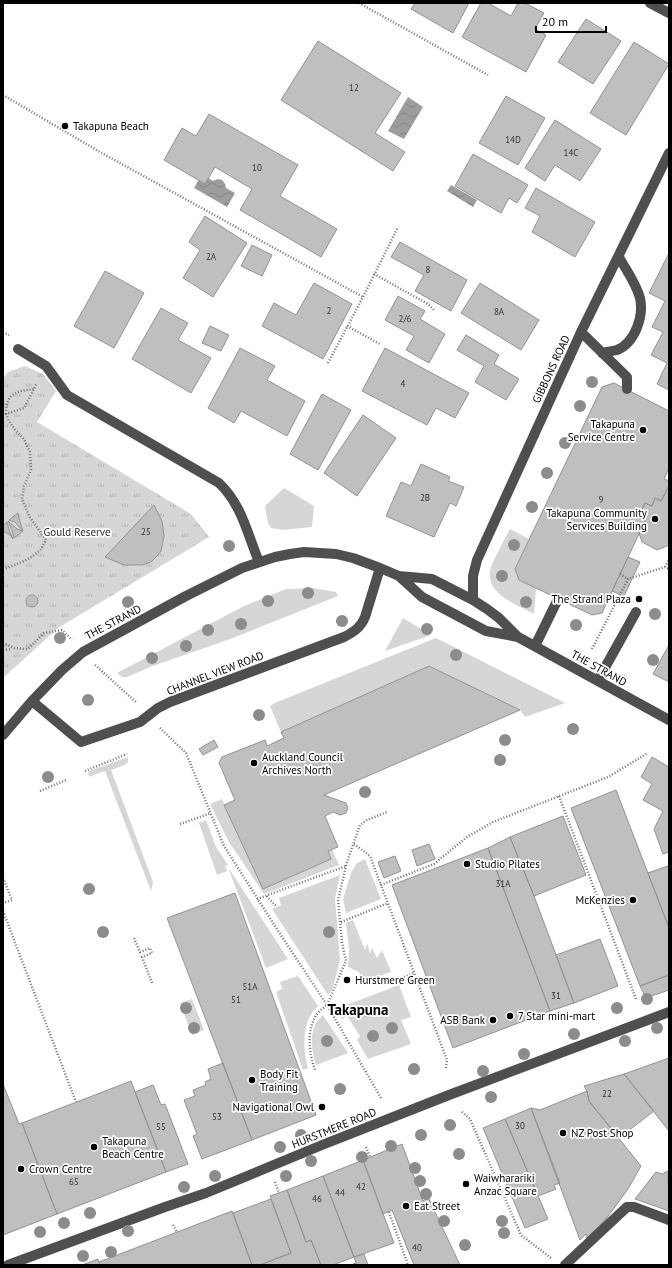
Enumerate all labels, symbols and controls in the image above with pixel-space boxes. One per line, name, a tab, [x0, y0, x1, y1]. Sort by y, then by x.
scale bar	[536, 8, 606, 34]
text: 20 m	[542, 14, 568, 29]
house number: 12	[349, 82, 359, 93]
place label: Takapuna Beach	[73, 119, 149, 133]
marker: Takapuna Beach	[60, 121, 70, 131]
house number: 14D	[505, 134, 521, 145]
house number: 14C	[564, 147, 578, 158]
house number: 10	[252, 162, 262, 173]
house number: 2A	[206, 251, 217, 262]
house number: 8	[426, 264, 431, 275]
house number: 2	[327, 305, 332, 316]
house number: 8A	[494, 306, 505, 317]
house number: 2/6	[399, 313, 412, 324]
street label: GIBBONS ROAD	[529, 333, 573, 405]
house number: 4	[401, 378, 406, 389]
place label: Takapuna Service Centre	[568, 417, 635, 444]
marker: Takapuna Service Centre	[638, 425, 648, 435]
house number: 2B	[420, 492, 430, 503]
house number: 9	[599, 494, 604, 505]
place label: Takapuna Community Services Building	[546, 506, 648, 533]
marker: Takapuna Community Services Building	[650, 514, 660, 524]
park label: Gould Reserve	[44, 525, 111, 539]
house number: 25	[141, 526, 151, 537]
place label: The Strand Plaza	[552, 592, 631, 606]
marker: The Strand Plaza	[634, 594, 644, 604]
street label: THE STRAND	[83, 601, 143, 643]
street label: THE STRAND	[569, 647, 629, 689]
street label: CHANNEL VIEW ROAD	[165, 648, 265, 698]
place label: Auckland Council Archives North	[262, 750, 344, 777]
marker: Auckland Council Archives North	[249, 758, 259, 768]
place label: Studio Pilates	[475, 857, 540, 871]
marker: Studio Pilates	[462, 859, 472, 869]
house number: 31A	[495, 878, 511, 889]
place label: McKenzies	[575, 893, 625, 907]
marker: McKenzies	[628, 895, 638, 905]
place label: Hurstmere Green	[355, 973, 435, 987]
marker: Hurstmere Green	[342, 975, 352, 985]
house number: 51A	[242, 981, 258, 992]
house number: 31	[551, 990, 561, 1001]
house number: 51	[231, 994, 241, 1005]
district label: Takapuna	[328, 1000, 388, 1019]
place label: 7 Star mini-mart	[518, 1009, 595, 1023]
marker: 7 Star mini-mart	[505, 1011, 515, 1021]
place label: ASB Bank	[440, 1013, 486, 1027]
marker: ASB Bank	[488, 1015, 498, 1025]
place label: Body Fit Training	[260, 1067, 299, 1094]
marker: Body Fit Training	[247, 1075, 257, 1085]
house number: 22	[602, 1088, 612, 1099]
place label: Navigational Owl	[233, 1100, 315, 1114]
marker: Navigational Owl	[317, 1102, 327, 1112]
street label: HURSTMERE ROAD	[290, 1105, 378, 1151]
house number: 53	[212, 1111, 222, 1122]
house number: 30	[515, 1120, 525, 1131]
house number: 55	[156, 1121, 166, 1132]
place label: NZ Post Shop	[571, 1126, 634, 1140]
marker: NZ Post Shop	[558, 1128, 568, 1138]
place label: Takapuna Beach Centre	[102, 1134, 164, 1161]
marker: Takapuna Beach Centre	[89, 1142, 99, 1152]
place label: Crown Centre	[29, 1162, 93, 1176]
marker: Crown Centre	[16, 1164, 26, 1174]
place label: Waiwharariki Anzac Square	[474, 1171, 537, 1198]
house number: 65	[69, 1176, 79, 1187]
marker: Waiwharariki Anzac Square	[461, 1179, 471, 1189]
house number: 42	[356, 1181, 366, 1192]
house number: 44	[335, 1187, 345, 1198]
house number: 46	[312, 1193, 322, 1204]
place label: Eat Street	[414, 1199, 460, 1213]
marker: Eat Street	[401, 1201, 411, 1211]
house number: 40	[412, 1242, 422, 1253]

